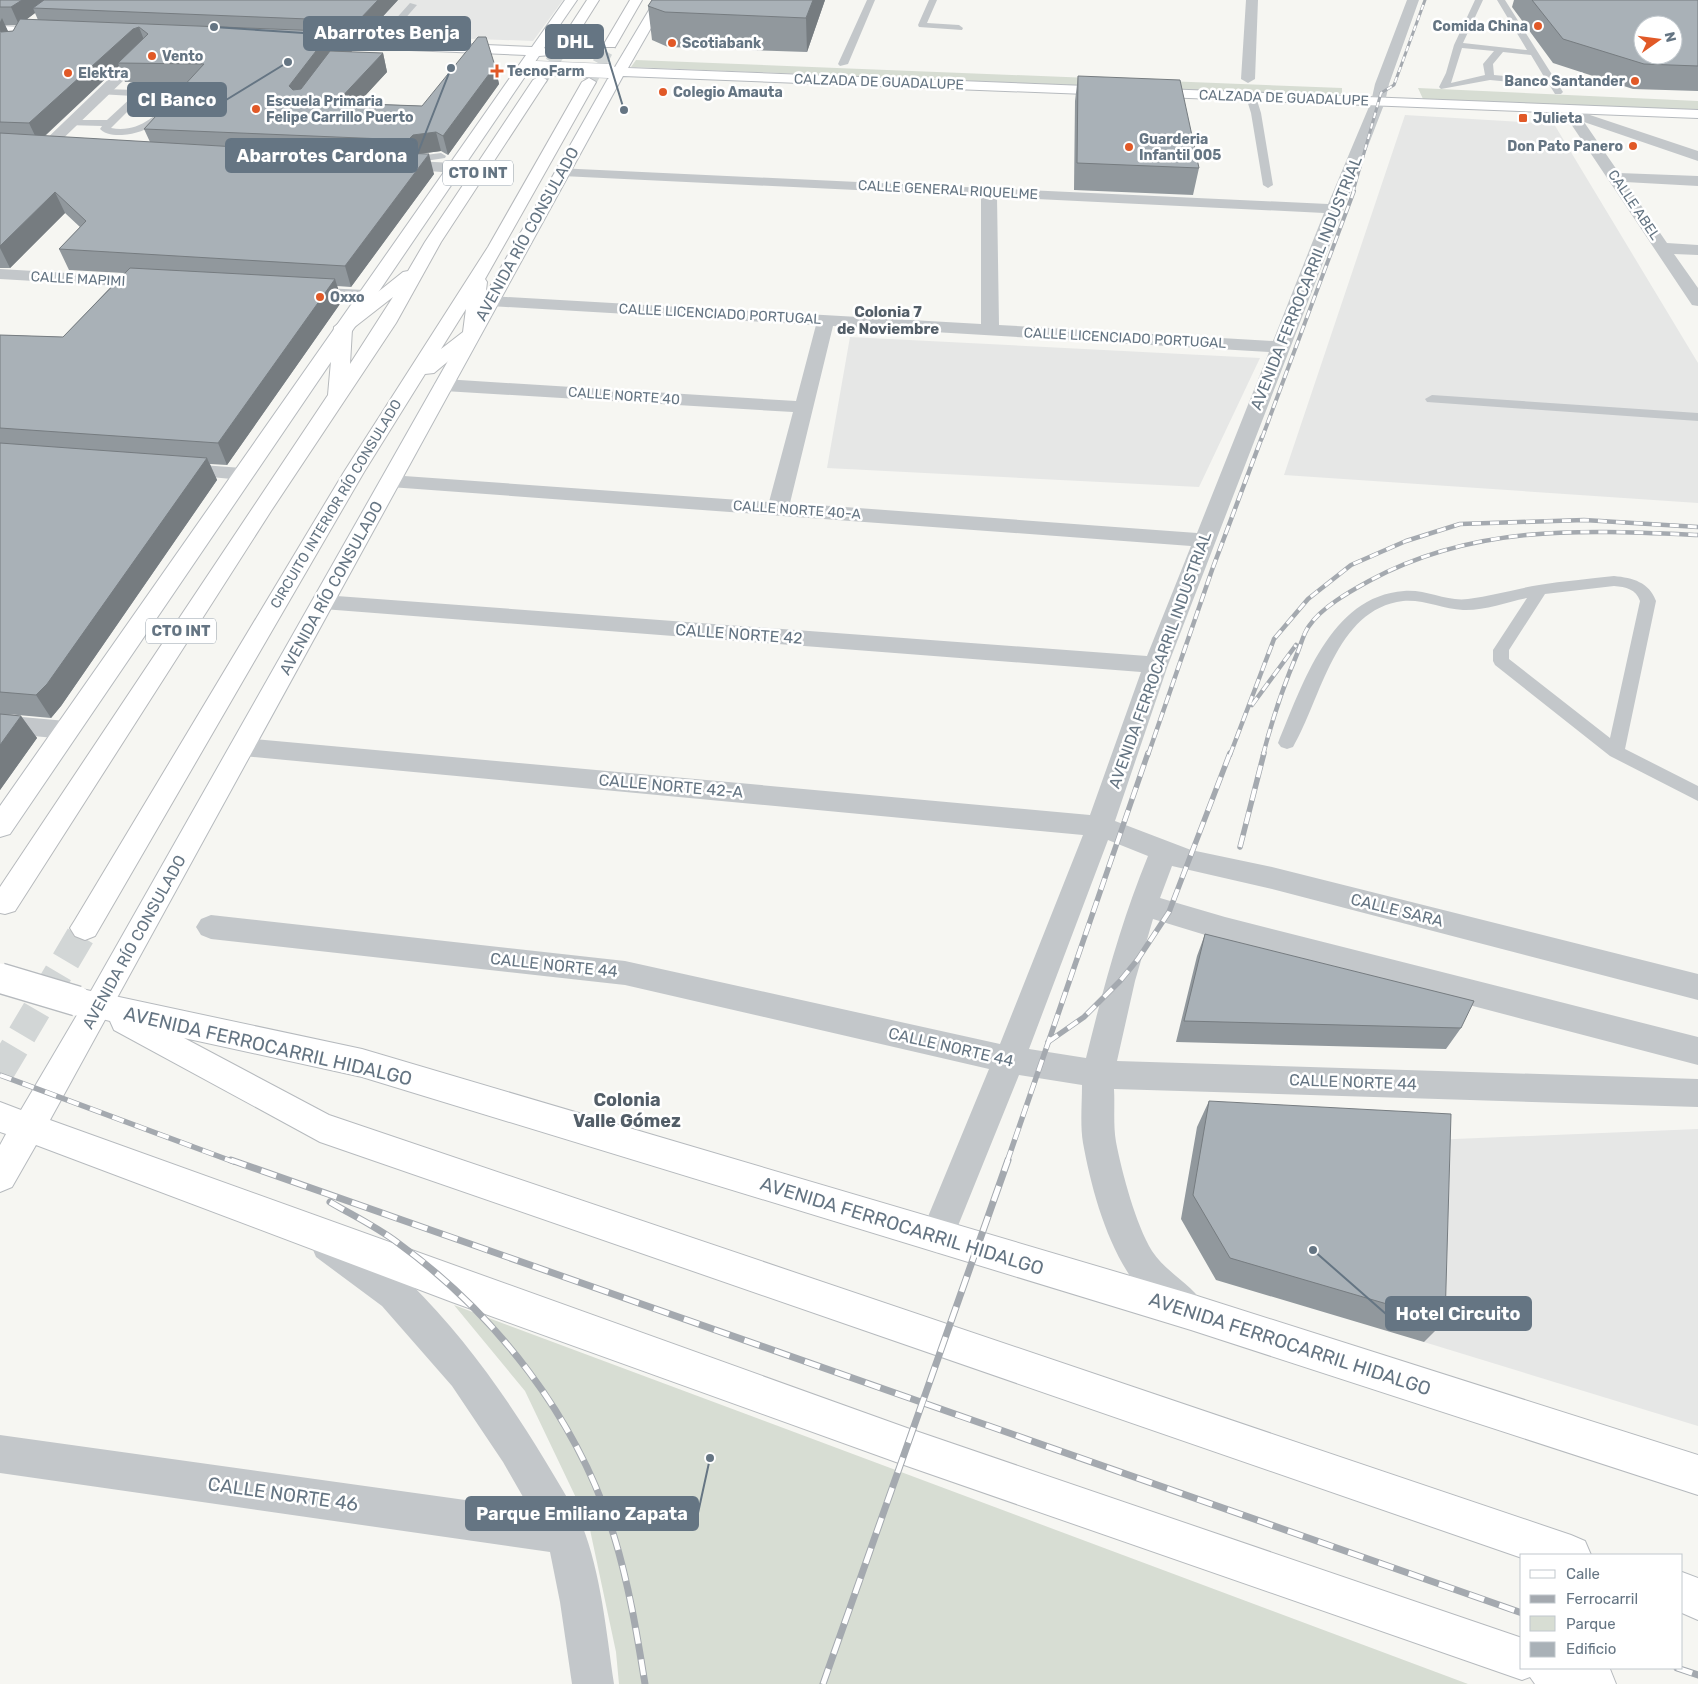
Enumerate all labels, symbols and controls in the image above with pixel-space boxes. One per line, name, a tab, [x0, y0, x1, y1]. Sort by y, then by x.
north arrow	[1633, 15, 1683, 65]
callout: Abarrotes Benja	[304, 17, 470, 50]
place label: Comida China	[1433, 18, 1528, 35]
marker: Comida China	[1532, 20, 1544, 32]
text: Abarrotes Benja	[314, 22, 460, 44]
callout: DHL	[546, 25, 603, 58]
text: N	[1661, 30, 1680, 44]
text: DHL	[556, 31, 594, 53]
place label: Scotiabank	[682, 35, 762, 52]
marker: Scotiabank	[666, 37, 678, 49]
place label: Vento	[162, 48, 203, 65]
marker: Vento	[146, 50, 158, 62]
place label: TecnoFarm	[507, 63, 585, 80]
place label: Elektra	[78, 65, 129, 82]
marker: TecnoFarm	[491, 65, 503, 77]
marker: Elektra	[62, 67, 74, 79]
street label: CALZADA DE GUADALUPE	[794, 71, 964, 93]
place label: Banco Santander	[1504, 73, 1626, 90]
marker: Banco Santander	[1629, 75, 1641, 87]
callout: CI Banco	[128, 83, 226, 116]
place label: Colegio Amauta	[673, 84, 783, 101]
marker: Colegio Amauta	[657, 86, 669, 98]
street label: CALZADA DE GUADALUPE	[1199, 87, 1369, 109]
text: CI Banco	[138, 89, 216, 111]
place label: Escuela Primaria Felipe Carrillo Puerto	[266, 93, 414, 126]
marker: Escuela Primaria Felipe Carrillo Puerto	[250, 103, 262, 115]
place label: Julieta	[1533, 110, 1582, 127]
marker: Julieta	[1517, 112, 1529, 124]
place label: Guarderia Infantil 005	[1139, 131, 1221, 164]
place label: Don Pato Panero	[1507, 138, 1623, 155]
callout: Abarrotes Cardona	[226, 139, 417, 172]
marker: Don Pato Panero	[1627, 140, 1639, 152]
marker: Guarderia Infantil 005	[1123, 141, 1135, 153]
street label: AVENIDA RÍO CONSULADO	[471, 144, 583, 324]
text: Abarrotes Cardona	[237, 145, 407, 167]
street label: AVENIDA FERROCARRIL INDUSTRIAL	[1246, 153, 1366, 413]
road number: CTO INT	[443, 160, 513, 186]
street label: CALLE ABEL	[1604, 167, 1664, 243]
street label: CALLE GENERAL RIQUELME	[858, 177, 1038, 203]
street label: CALLE MAPIMI	[30, 268, 126, 290]
place label: Oxxo	[330, 289, 365, 306]
marker: Oxxo	[314, 291, 326, 303]
street label: CALLE LICENCIADO PORTUGAL	[618, 300, 822, 328]
district label: Colonia 7 de Noviembre	[837, 303, 939, 338]
street label: CALLE LICENCIADO PORTUGAL	[1023, 324, 1227, 352]
street label: CALLE NORTE 40	[567, 384, 681, 408]
street label: CIRCUITO INTERIOR RÍO CONSULADO	[266, 396, 405, 612]
street label: CALLE NORTE 40-A	[733, 497, 862, 523]
street label: AVENIDA RÍO CONSULADO	[275, 498, 387, 678]
street label: AVENIDA FERROCARRIL INDUSTRIAL	[1105, 529, 1215, 791]
road number: CTO INT	[146, 618, 216, 644]
street label: CALLE NORTE 42	[675, 620, 803, 648]
street label: CALLE NORTE 42-A	[598, 770, 744, 802]
street label: AVENIDA RÍO CONSULADO	[78, 852, 190, 1032]
street label: CALLE SARA	[1349, 889, 1445, 931]
street label: CALLE NORTE 44	[489, 949, 619, 981]
street label: AVENIDA FERROCARRIL HIDALGO	[122, 1002, 414, 1090]
street label: CALLE NORTE 44	[887, 1023, 1016, 1071]
street label: CALLE NORTE 44	[1289, 1070, 1417, 1094]
district label: Colonia Valle Gómez	[573, 1089, 681, 1132]
street label: AVENIDA FERROCARRIL HIDALGO	[758, 1172, 1046, 1280]
street label: AVENIDA FERROCARRIL HIDALGO	[1146, 1287, 1434, 1401]
callout: Hotel Circuito	[1386, 1297, 1531, 1330]
text: Hotel Circuito	[1395, 1303, 1521, 1325]
street label: CALLE NORTE 46	[206, 1472, 360, 1516]
callout: Parque Emiliano Zapata	[466, 1497, 698, 1530]
text: Parque Emiliano Zapata	[476, 1503, 688, 1525]
legend	[1520, 1554, 1683, 1669]
text: Calle	[1566, 1565, 1600, 1583]
text: Ferrocarril	[1566, 1590, 1638, 1608]
text: Parque	[1566, 1615, 1616, 1633]
text: Edificio	[1566, 1640, 1616, 1658]

